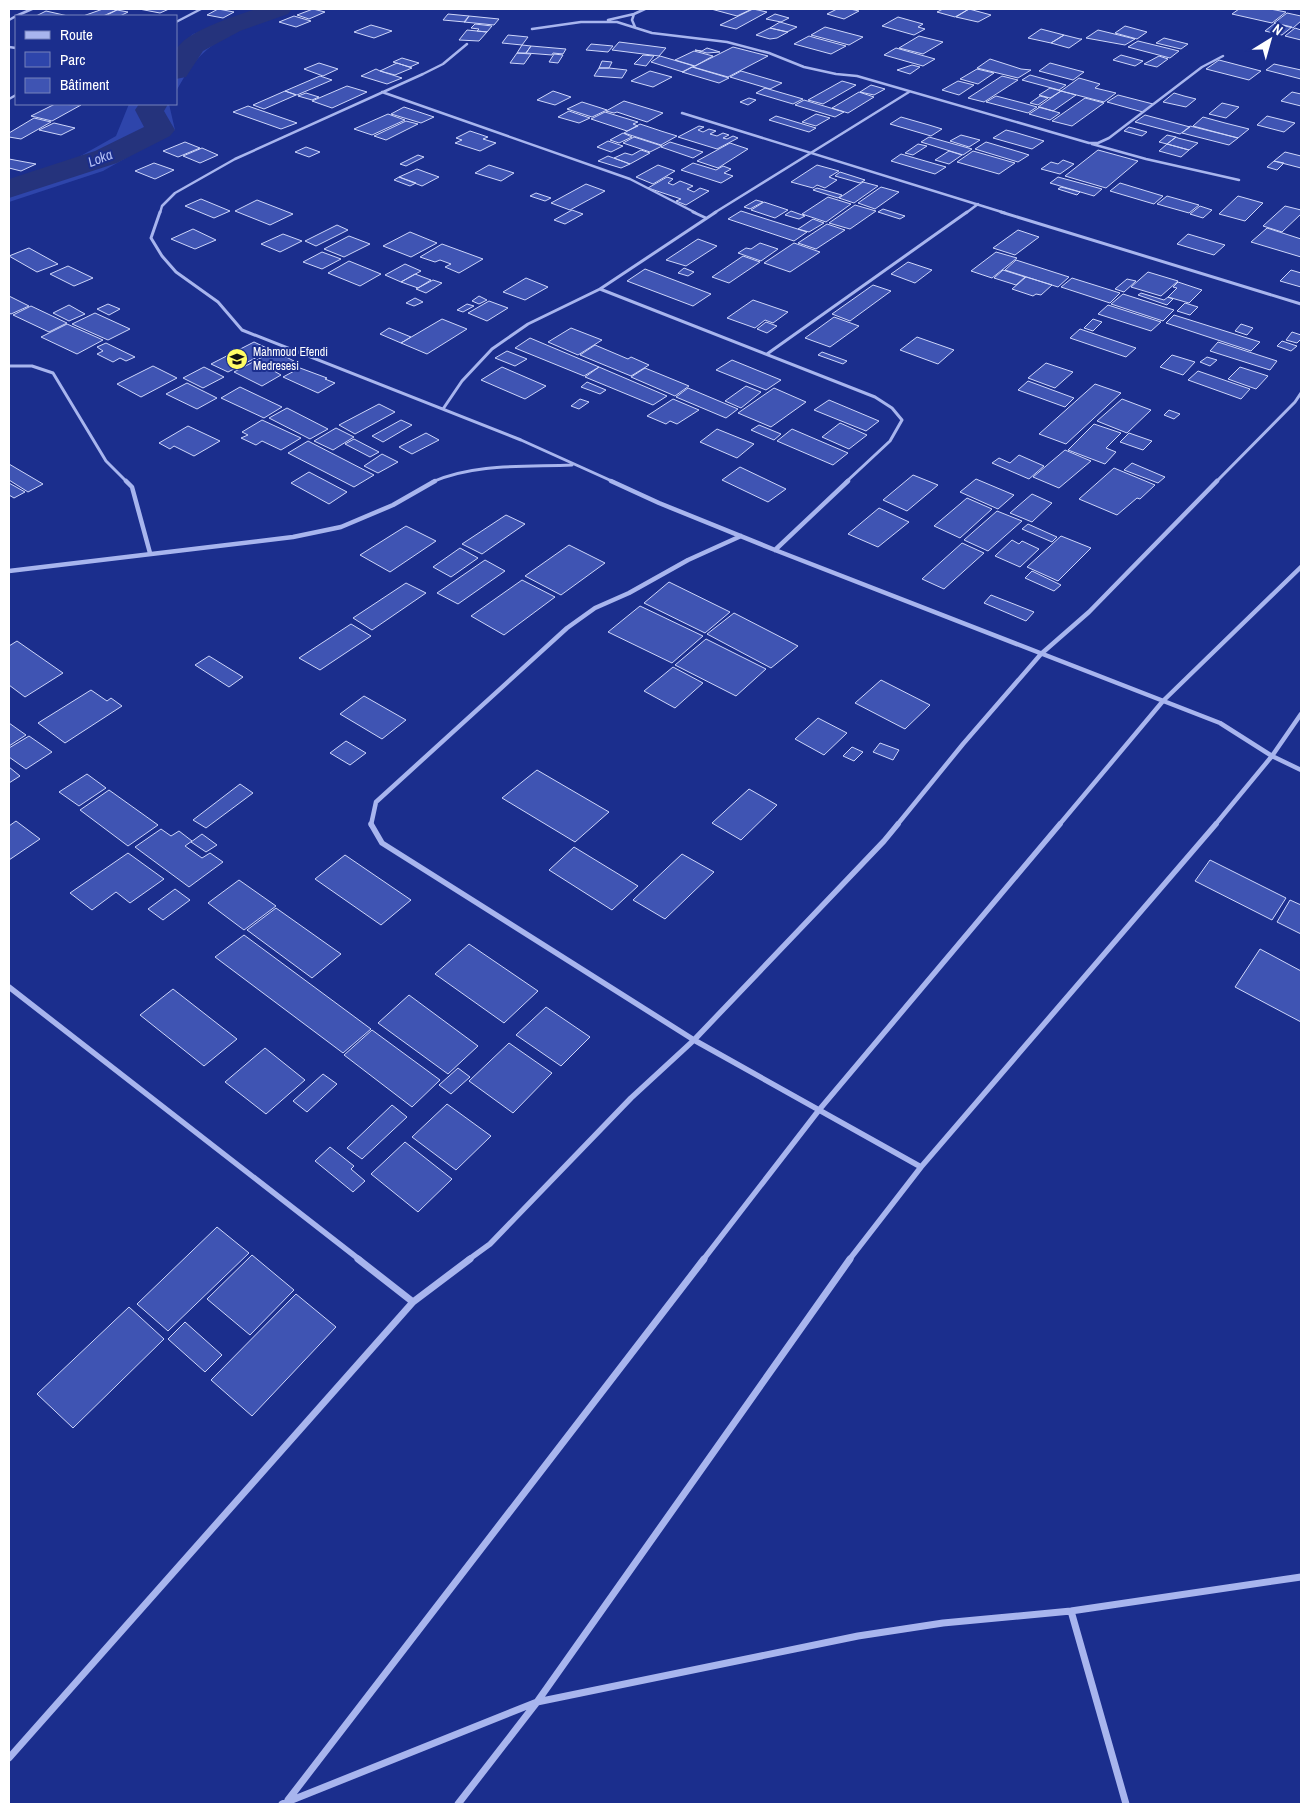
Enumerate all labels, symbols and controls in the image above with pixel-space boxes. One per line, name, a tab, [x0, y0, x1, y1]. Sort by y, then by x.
legend	[15, 15, 178, 105]
north arrow	[1245, 15, 1295, 65]
text: N	[1269, 20, 1287, 39]
text: Route	[60, 24, 93, 45]
text: Parc	[60, 49, 85, 70]
text: Bâtiment	[60, 74, 110, 95]
water label: Loka	[85, 145, 115, 171]
place label: Mahmoud Efendi Medresesi	[253, 344, 328, 374]
school or university icon: Mahmoud Efendi Medresesi	[225, 347, 249, 371]

